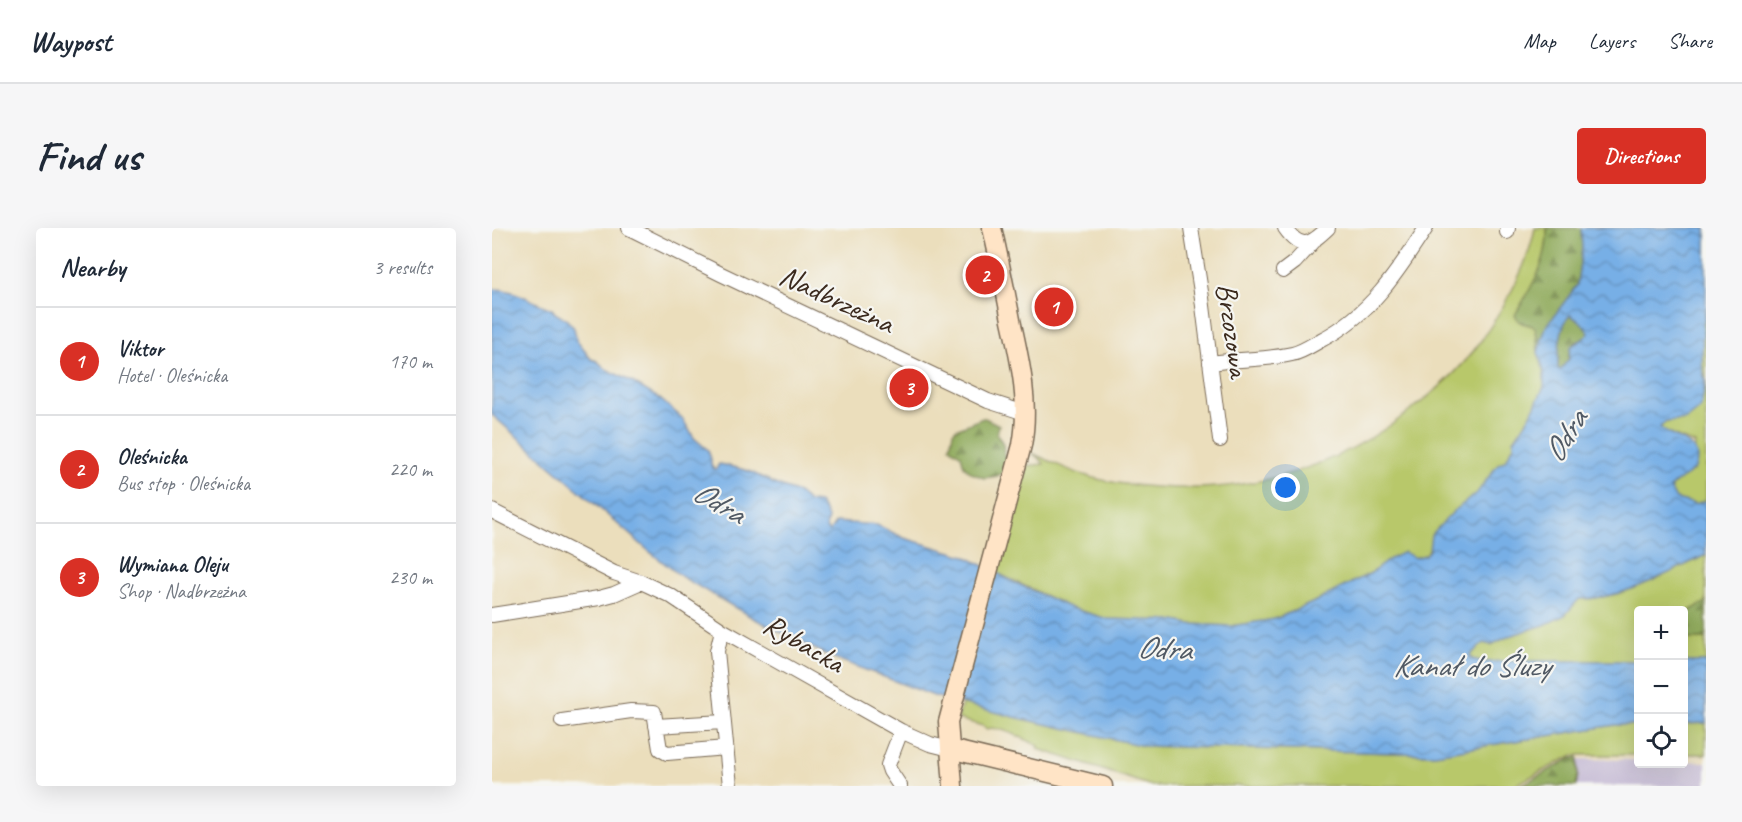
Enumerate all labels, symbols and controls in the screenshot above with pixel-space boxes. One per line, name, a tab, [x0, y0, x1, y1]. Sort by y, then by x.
text: Waypost	[30, 24, 111, 59]
text: Map	[1523, 28, 1556, 54]
text: Layers	[1589, 28, 1635, 54]
text: Share	[1668, 28, 1712, 54]
button: Directions	[1577, 128, 1706, 184]
text: Find us	[36, 130, 141, 183]
text: Nearby	[60, 251, 125, 284]
pin: 2	[966, 252, 1004, 298]
text: 3 results	[373, 255, 432, 280]
street label: Nadbrzeżna	[774, 256, 902, 343]
street label: Brzozowa	[1208, 281, 1259, 382]
pin: 1	[1034, 284, 1074, 329]
text: Viktor	[117, 335, 164, 363]
text: 1	[75, 349, 84, 374]
text: 170 m	[389, 349, 432, 374]
text: Hotel · Oleśnicka	[117, 363, 227, 388]
pin: 3	[890, 366, 928, 410]
water label: Odra	[1533, 400, 1598, 470]
text: Oleśnicka	[117, 443, 187, 471]
text: 2	[75, 457, 84, 482]
text: 220 m	[389, 457, 432, 482]
text: Bus stop · Oleśnicka	[117, 471, 250, 496]
water label: Odra	[685, 471, 755, 535]
your location	[1271, 473, 1300, 502]
text: Wymiana Oleju	[117, 551, 228, 579]
text: 3	[75, 565, 84, 590]
text: 230 m	[389, 565, 432, 590]
text: Shop · Nadbrzeżna	[117, 579, 246, 604]
street label: Rybacka	[757, 605, 853, 682]
map controls	[1634, 606, 1688, 768]
button: +	[1634, 606, 1688, 660]
water label: Odra	[1136, 626, 1195, 670]
water label: Kanał do Śluzy	[1393, 645, 1554, 686]
button: −	[1634, 660, 1688, 714]
button: locate	[1634, 714, 1688, 768]

